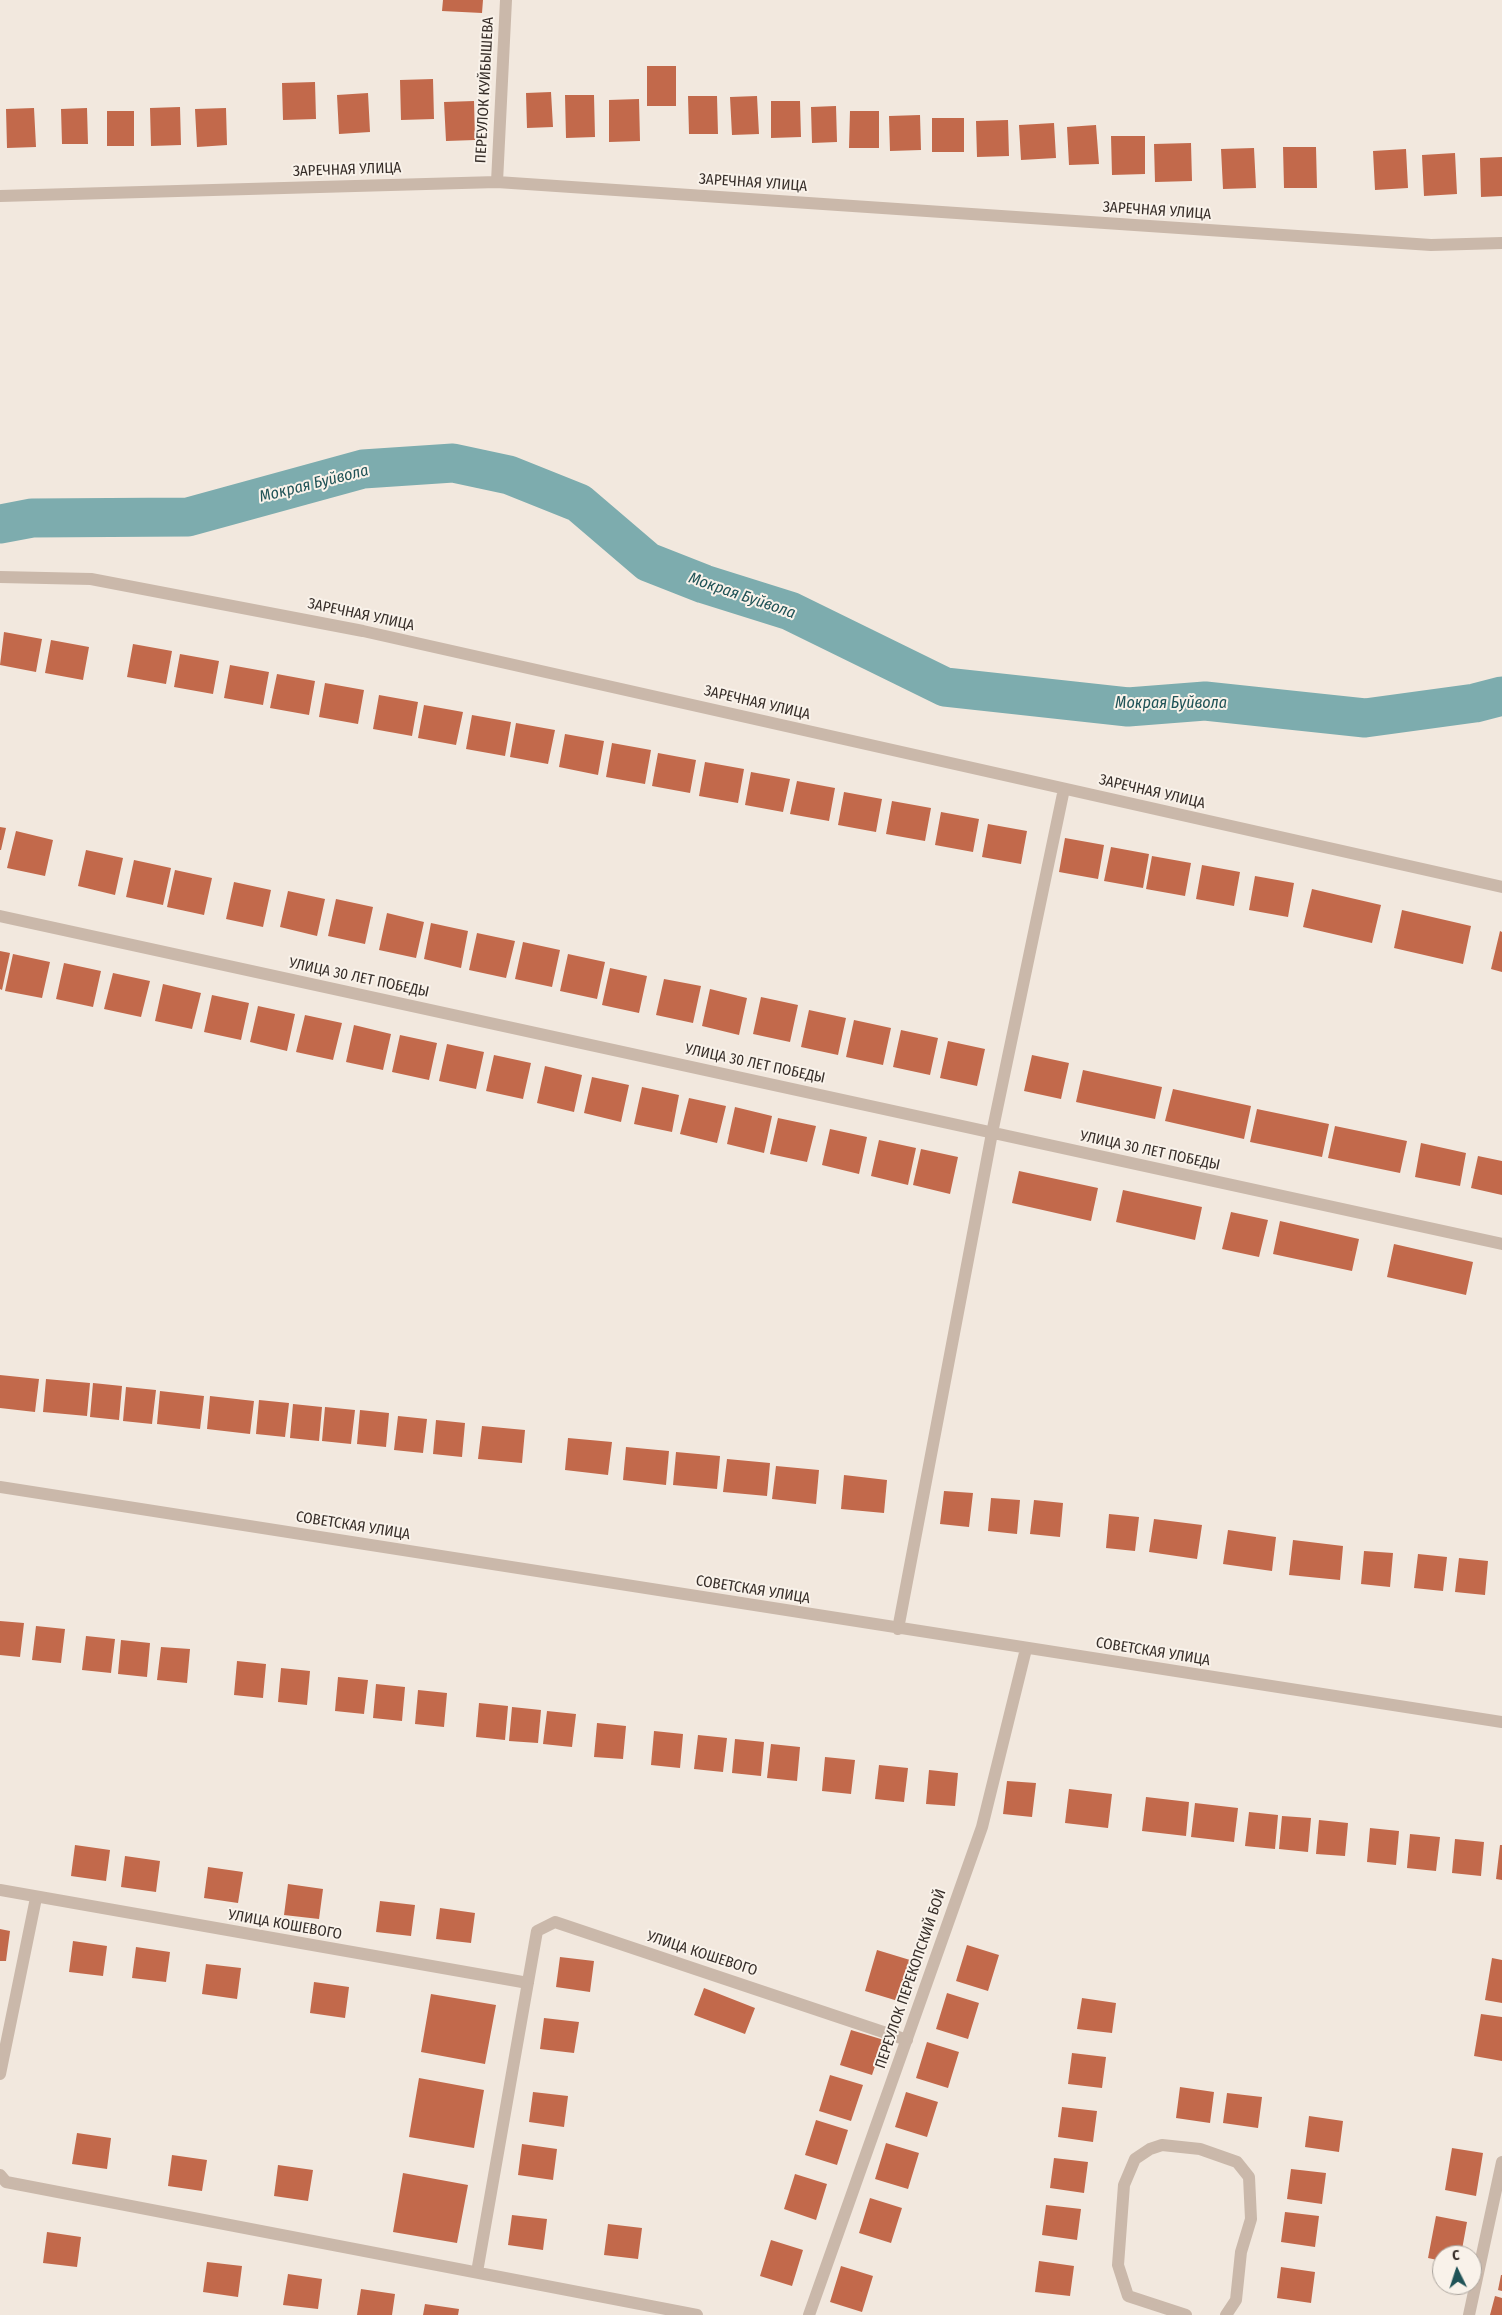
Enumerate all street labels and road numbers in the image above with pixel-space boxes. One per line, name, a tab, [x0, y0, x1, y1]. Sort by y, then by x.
street label: ПЕРЕУЛОК КУЙБЫШЕВА	[472, 16, 498, 164]
street label: ЗАРЕЧНАЯ УЛИЦА	[292, 159, 402, 181]
street label: ЗАРЕЧНАЯ УЛИЦА	[698, 170, 808, 196]
street label: ЗАРЕЧНАЯ УЛИЦА	[1102, 198, 1212, 224]
street label: ЗАРЕЧНАЯ УЛИЦА	[306, 595, 416, 635]
street label: ЗАРЕЧНАЯ УЛИЦА	[702, 682, 812, 724]
street label: ЗАРЕЧНАЯ УЛИЦА	[1097, 771, 1207, 813]
street label: УЛИЦА 30 ЛЕТ ПОБЕДЫ	[287, 954, 431, 1002]
street label: УЛИЦА 30 ЛЕТ ПОБЕДЫ	[683, 1040, 827, 1088]
street label: УЛИЦА 30 ЛЕТ ПОБЕДЫ	[1078, 1127, 1222, 1175]
street label: СОВЕТСКАЯ УЛИЦА	[295, 1508, 411, 1544]
street label: СОВЕТСКАЯ УЛИЦА	[695, 1572, 811, 1608]
street label: СОВЕТСКАЯ УЛИЦА	[1095, 1634, 1211, 1670]
street label: ПЕРЕУЛОК ПЕРЕКОПСКИЙ БОЙ	[872, 1887, 950, 2071]
street label: УЛИЦА КОШЕВОГО	[227, 1906, 343, 1944]
street label: УЛИЦА КОШЕВОГО	[645, 1928, 759, 1980]

